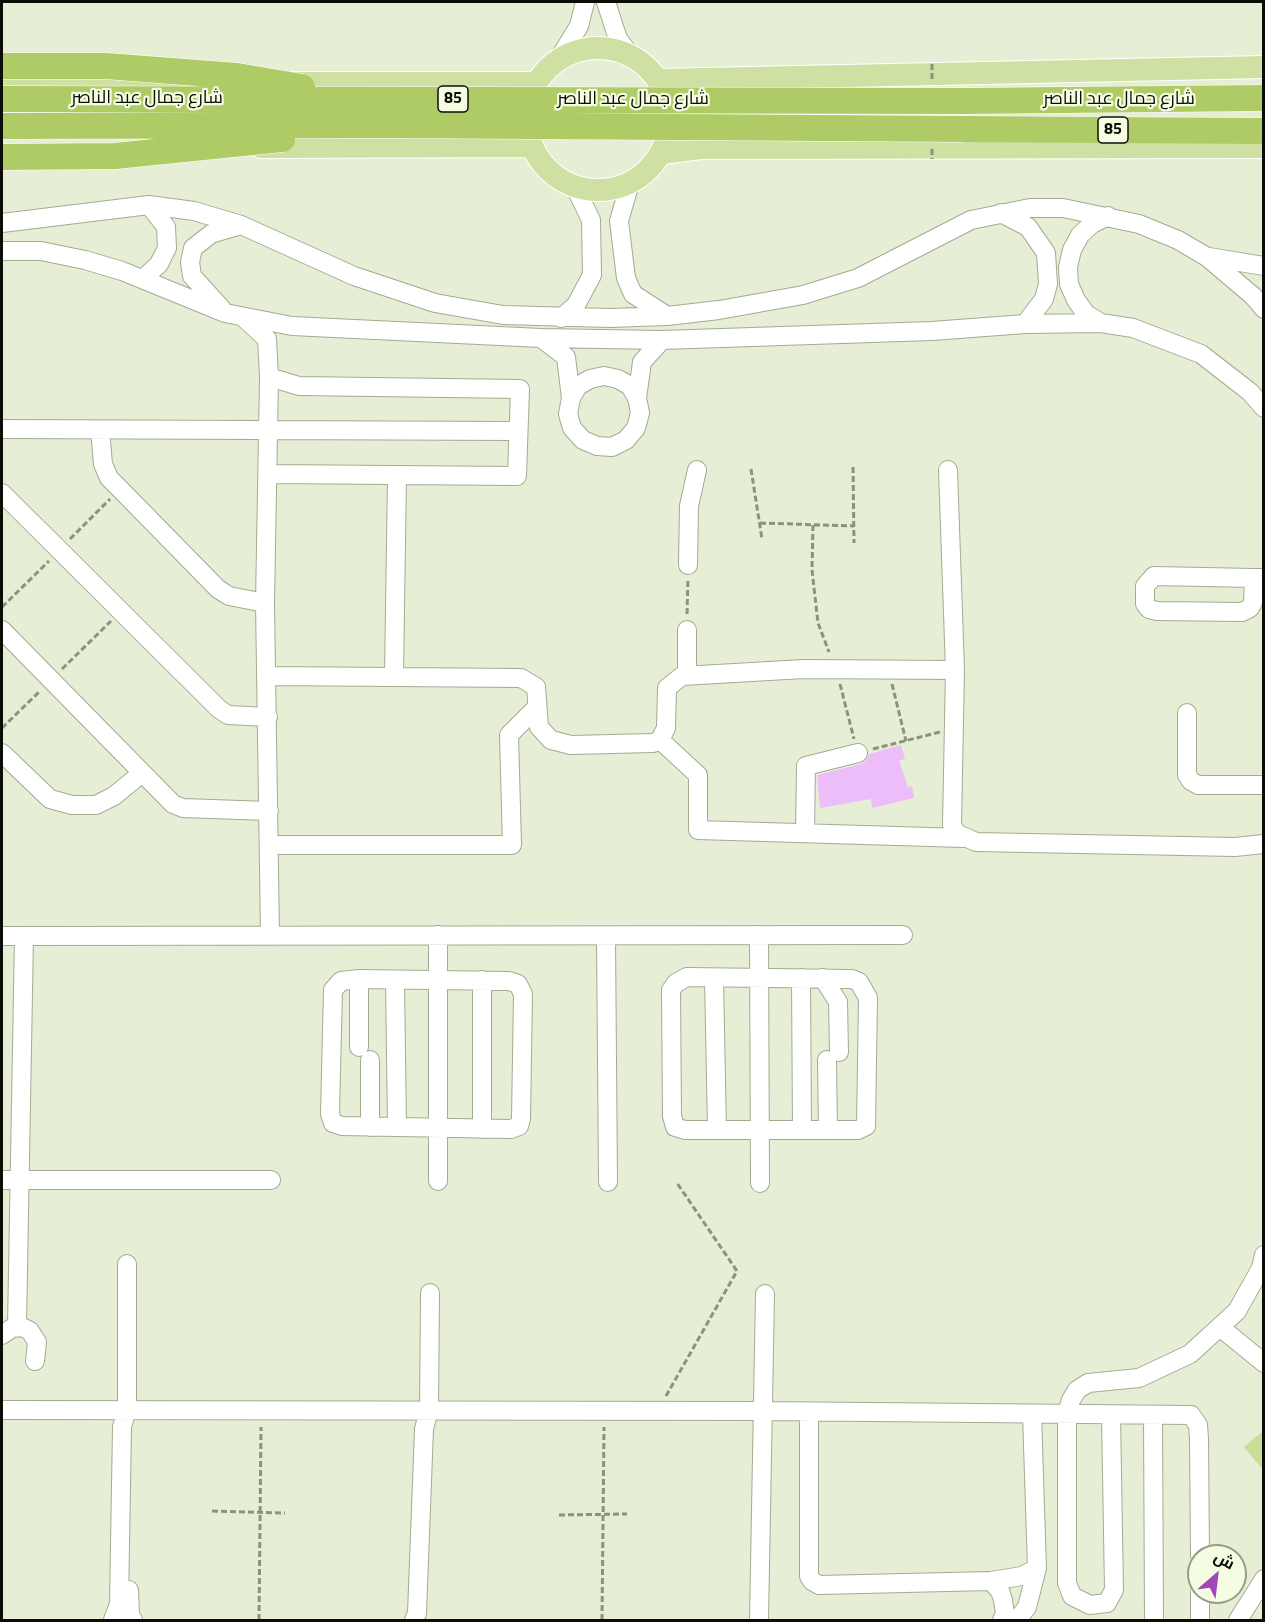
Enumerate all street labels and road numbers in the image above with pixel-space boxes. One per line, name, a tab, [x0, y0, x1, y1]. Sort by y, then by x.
road number: 85	[438, 86, 468, 112]
street label: شارع جمال عبد الناصر	[71, 88, 223, 110]
street label: شارع جمال عبد الناصر	[557, 89, 709, 111]
street label: شارع جمال عبد الناصر	[1043, 89, 1195, 111]
road number: 85	[1098, 117, 1128, 143]

